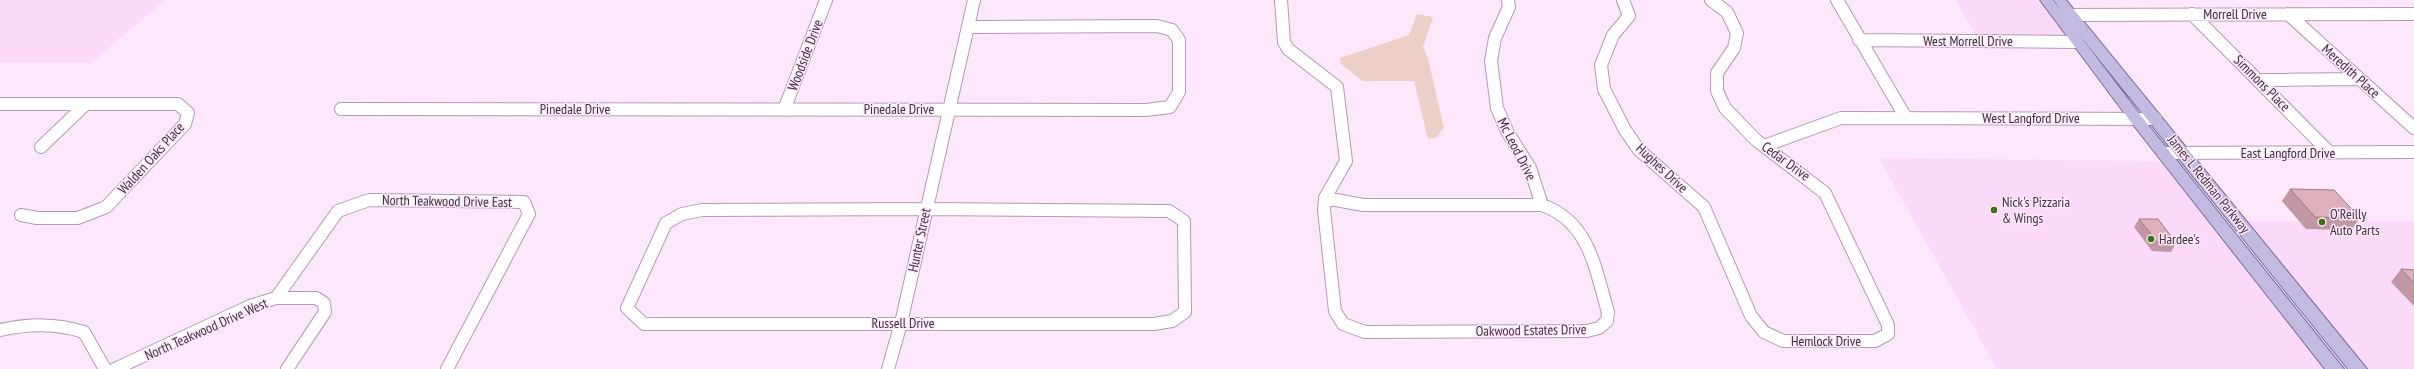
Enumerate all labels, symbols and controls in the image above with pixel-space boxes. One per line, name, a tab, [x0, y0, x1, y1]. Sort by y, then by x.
street label: Morrell Drive	[2203, 5, 2267, 23]
street label: Woodside Drive	[783, 17, 827, 93]
street label: West Morrell Drive	[1923, 32, 2013, 50]
street label: Meredith Place	[2318, 40, 2384, 102]
street label: Simmons Place	[2230, 51, 2294, 115]
street label: Pinedale Drive	[540, 100, 610, 118]
street label: Pinedale Drive	[864, 100, 934, 118]
street label: West Langford Drive	[1982, 109, 2080, 127]
street label: Mc Leod Drive	[1494, 115, 1541, 184]
street label: Walden Oaks Place	[114, 118, 188, 198]
street label: James L Redman Parkway	[2163, 130, 2255, 237]
street label: Cedar Drive	[1758, 137, 1814, 185]
street label: Hughes Drive	[1632, 139, 1692, 197]
street label: East Langford Drive	[2241, 144, 2335, 162]
street label: North Teakwood Drive East	[382, 191, 512, 211]
place label: Nick's Pizzaria & Wings	[2002, 193, 2070, 227]
marker: Nick's Pizzaria & Wings	[1989, 205, 1999, 215]
place label: O'Reilly Auto Parts	[2330, 205, 2380, 239]
street label: Hunter Street	[903, 206, 935, 274]
marker: O'Reilly Auto Parts	[2317, 217, 2327, 227]
place label: Hardee's	[2159, 230, 2200, 248]
marker: Hardee's	[2146, 234, 2156, 244]
street label: North Teakwood Drive West	[142, 294, 270, 364]
street label: Russell Drive	[872, 314, 935, 332]
street label: Oakwood Estates Drive	[1475, 320, 1587, 340]
street label: Hemlock Drive	[1791, 332, 1861, 350]

